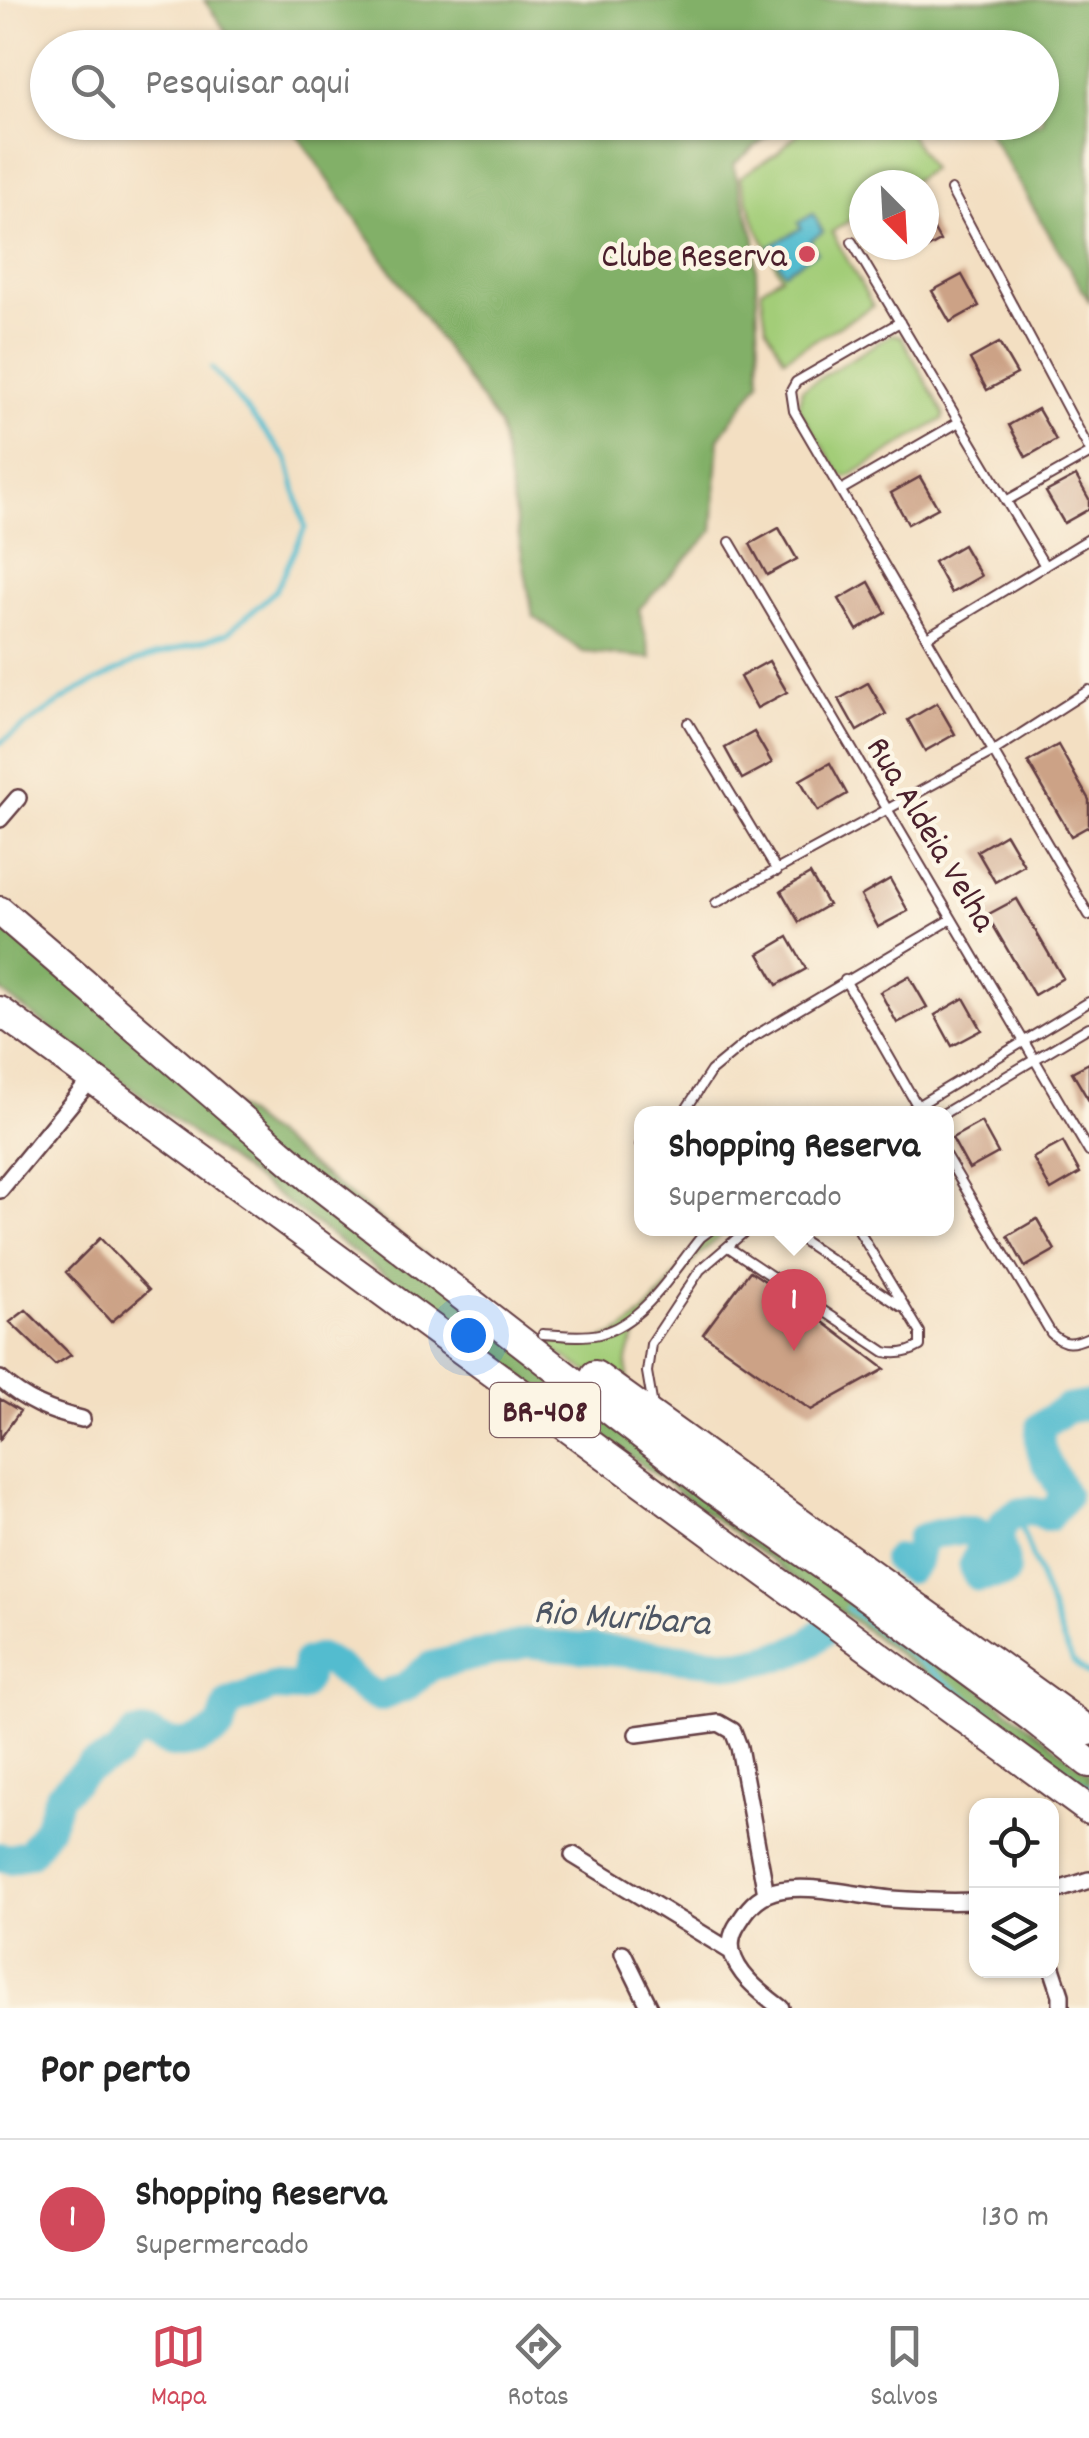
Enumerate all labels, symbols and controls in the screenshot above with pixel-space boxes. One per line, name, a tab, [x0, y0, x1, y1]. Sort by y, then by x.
search box	[30, 30, 1059, 140]
icon: search	[65, 58, 120, 113]
text: Pesquisar aqui	[145, 58, 350, 113]
north arrow	[849, 170, 939, 260]
place label: Clube Reserva	[601, 234, 788, 284]
marker: Clube Reserva	[796, 243, 818, 265]
street label: Rua Aldeia Velha	[851, 729, 1007, 943]
popup	[634, 1106, 954, 1236]
text: Shopping Reserva	[668, 1121, 920, 1176]
text: Supermercado	[668, 1176, 842, 1222]
pin: 1	[762, 1268, 826, 1351]
your location	[443, 1310, 494, 1361]
road number: BR-408	[490, 1383, 600, 1437]
water label: Rio Muribara	[531, 1587, 714, 1654]
map controls	[969, 1798, 1059, 1978]
button: locate	[969, 1798, 1059, 1888]
button: layers	[969, 1888, 1059, 1978]
text: Por perto	[40, 2043, 191, 2103]
text: Shopping Reserva	[135, 2169, 387, 2224]
text: 1	[69, 2196, 76, 2242]
text: 130 m	[981, 2196, 1049, 2242]
text: Supermercado	[135, 2224, 309, 2270]
tab: Mapa	[151, 2319, 206, 2419]
tab: Rotas	[508, 2319, 569, 2419]
tab: Salvos	[870, 2319, 938, 2419]

